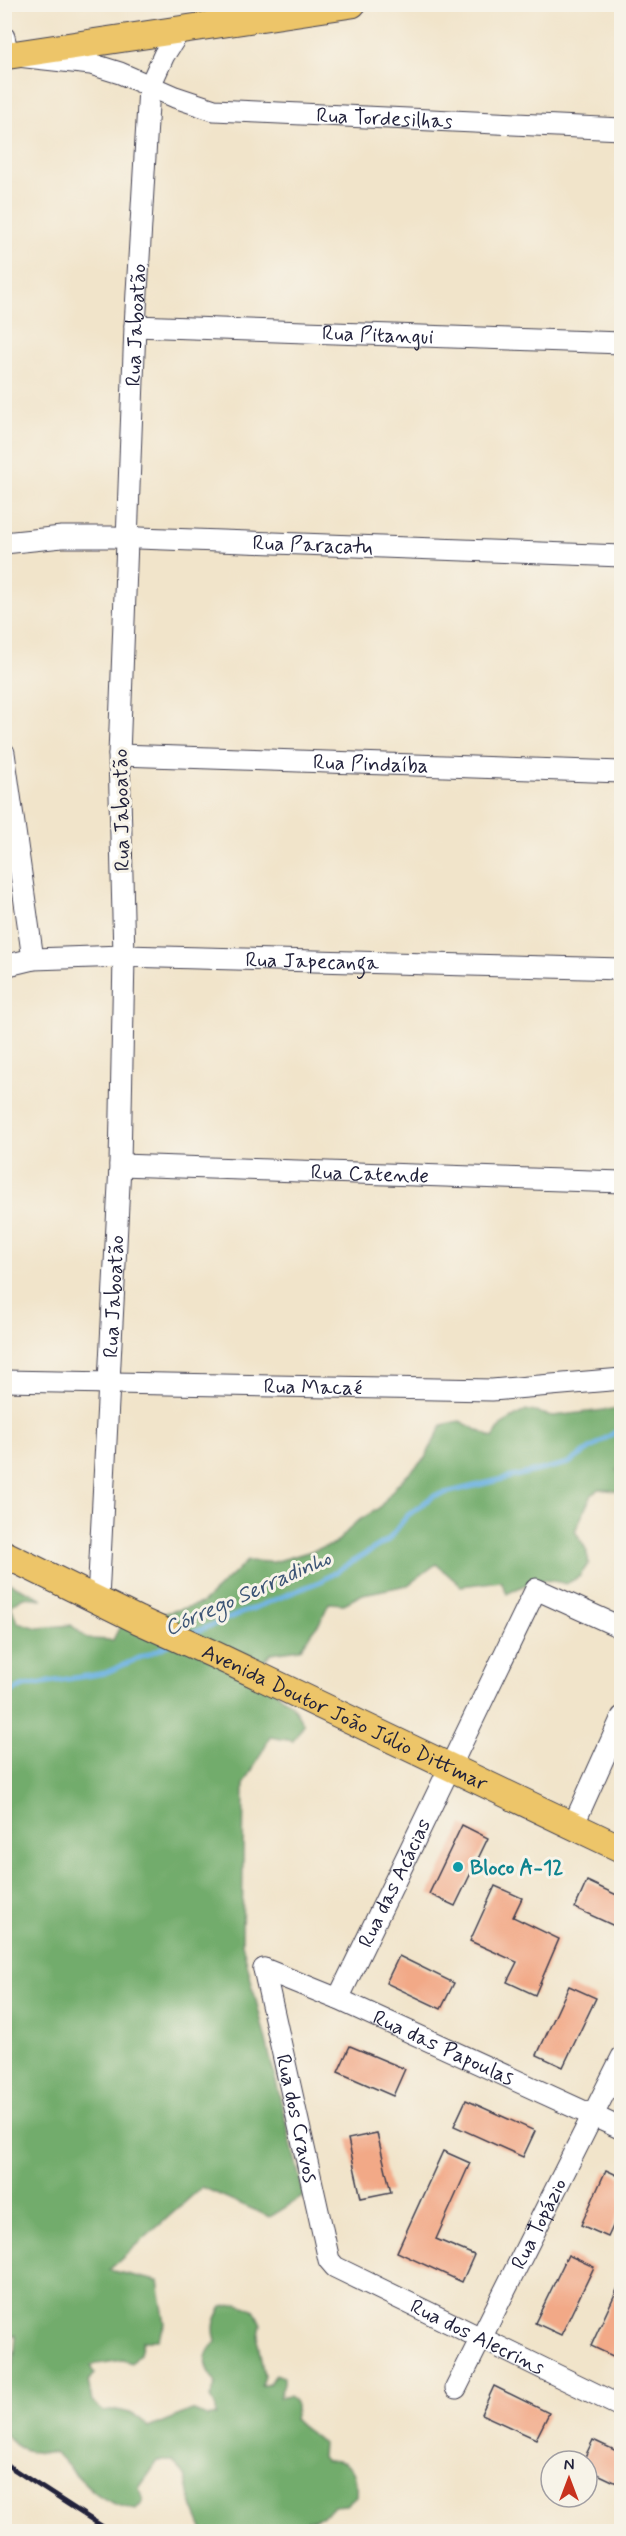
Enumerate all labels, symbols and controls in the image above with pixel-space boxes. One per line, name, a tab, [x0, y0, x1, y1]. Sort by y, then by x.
street label: Rua Tordesilhas	[316, 102, 453, 136]
street label: Rua Jaboatão	[120, 263, 154, 387]
street label: Rua Pitangui	[322, 320, 434, 351]
street label: Rua Paracatu	[252, 529, 373, 562]
street label: Rua Jaboatão	[107, 748, 137, 872]
street label: Rua Pindaíba	[313, 749, 429, 780]
street label: Rua Japecanga	[245, 946, 380, 979]
street label: Rua Catende	[310, 1158, 429, 1190]
street label: Rua Jaboatão	[97, 1234, 131, 1359]
street label: Rua Macaé	[263, 1373, 362, 1403]
water label: Córrego Serradinho	[160, 1544, 337, 1645]
street label: Avenida Doutor João Júlio Dittmar	[197, 1638, 492, 1798]
street label: Rua das Acácias	[352, 1814, 438, 1952]
place label: Bloco A-12	[470, 1854, 563, 1882]
marker: Bloco A-12	[451, 1860, 465, 1874]
street label: Rua das Papoulas	[368, 2004, 518, 2093]
street label: Rua dos Cravos	[268, 2052, 324, 2185]
street label: Rua Topázio	[505, 2174, 574, 2274]
street label: Rua dos Alecrins	[405, 2293, 549, 2382]
north arrow	[539, 2449, 599, 2509]
text: N	[564, 2455, 574, 2476]

